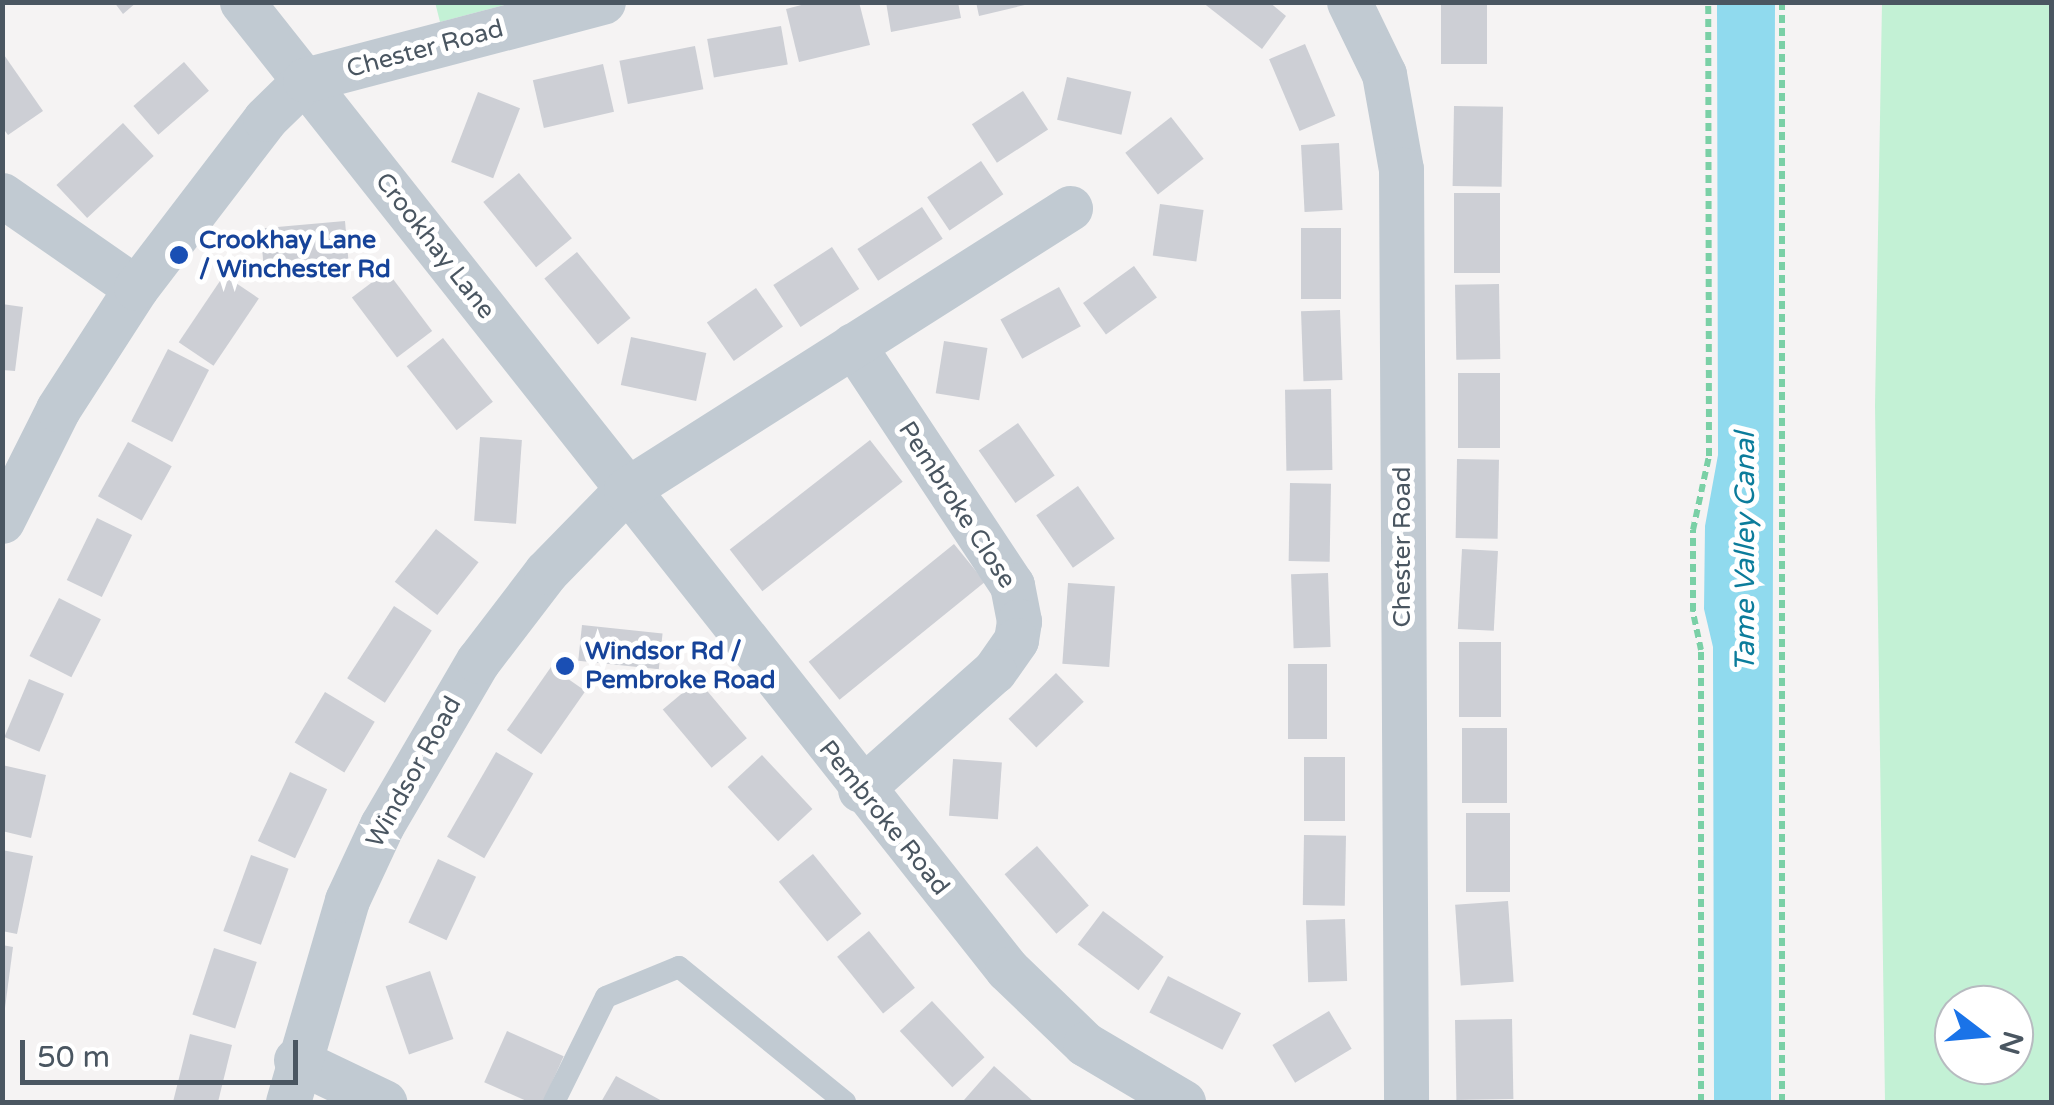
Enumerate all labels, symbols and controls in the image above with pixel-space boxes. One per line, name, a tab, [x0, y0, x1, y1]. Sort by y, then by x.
street label: Chester Road	[343, 14, 507, 84]
street label: Crookhay Lane	[369, 167, 501, 325]
place label: Crookhay Lane / Winchester Rd	[199, 226, 391, 285]
marker: Crookhay Lane / Winchester Rd	[168, 244, 190, 266]
street label: Pembroke Close	[892, 416, 1022, 594]
water label: Tame Valley Canal	[1728, 432, 1762, 672]
street label: Chester Road	[1387, 466, 1417, 628]
place label: Windsor Rd / Pembroke Road	[585, 637, 776, 696]
marker: Windsor Rd / Pembroke Road	[554, 655, 576, 677]
street label: Windsor Road	[360, 691, 468, 853]
street label: Pembroke Road	[812, 734, 956, 902]
north arrow	[1934, 985, 2034, 1085]
scale bar	[25, 1020, 302, 1082]
text: N	[1991, 1027, 2030, 1058]
text: 50 m	[37, 1039, 110, 1076]

